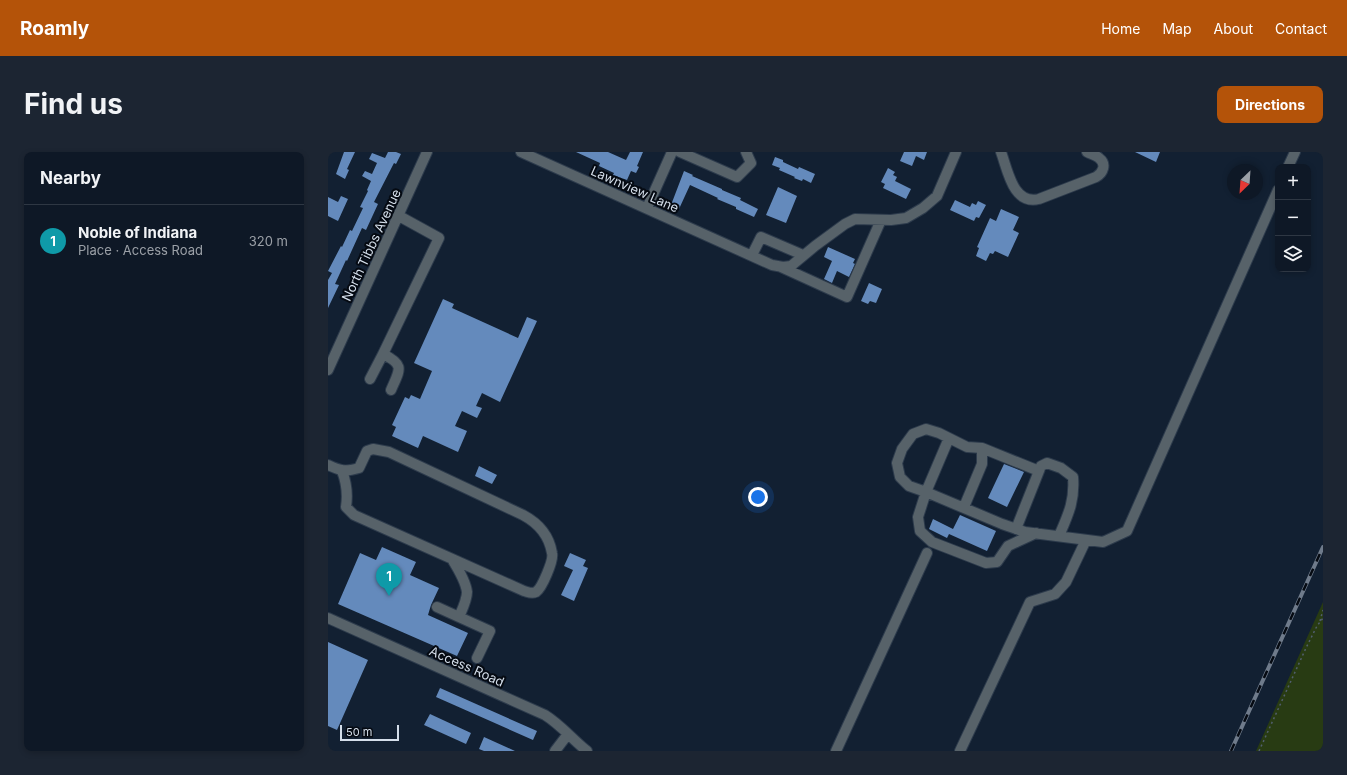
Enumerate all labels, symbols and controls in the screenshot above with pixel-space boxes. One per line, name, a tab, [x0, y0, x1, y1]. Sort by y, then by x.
text: Roamly	[20, 17, 89, 40]
text: Home	[1101, 20, 1140, 37]
text: Map	[1162, 20, 1192, 37]
text: About	[1214, 20, 1253, 37]
text: Contact	[1275, 20, 1327, 37]
button: Directions	[1217, 86, 1323, 123]
text: Find us	[24, 87, 123, 121]
street label: Lawnview Lane	[588, 162, 682, 216]
north arrow	[1227, 164, 1263, 200]
map controls	[1275, 164, 1311, 272]
button: +	[1275, 164, 1311, 200]
text: Nearby	[40, 168, 101, 188]
street label: North Tibbs Avenue	[338, 186, 404, 304]
button: −	[1275, 200, 1311, 236]
text: Noble of Indiana	[78, 223, 197, 242]
text: 1	[50, 233, 56, 249]
text: 320 m	[249, 233, 288, 249]
button: layers	[1275, 236, 1311, 272]
text: Place · Access Road	[78, 242, 203, 258]
your location	[748, 487, 768, 507]
pin: 1	[376, 563, 402, 596]
street label: Access Road	[427, 642, 507, 690]
scale bar	[340, 723, 399, 742]
text: 50 m	[346, 725, 372, 739]

